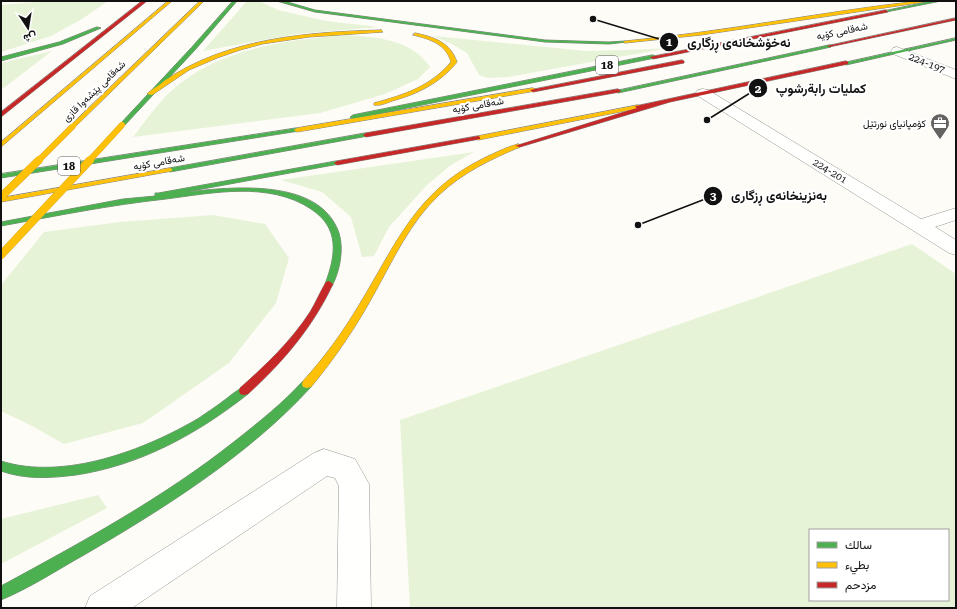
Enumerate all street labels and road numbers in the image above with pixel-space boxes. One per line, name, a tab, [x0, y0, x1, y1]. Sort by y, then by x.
street label: شەقامی کۆیە	[815, 20, 869, 43]
street label: 224-197	[907, 51, 947, 75]
road number: 18	[596, 56, 618, 74]
street label: شەقامی پێشەوا قازی	[61, 58, 129, 125]
street label: شەقامی کۆیە	[451, 95, 505, 116]
street label: شەقامی کۆیە	[132, 152, 186, 173]
street label: 224-201	[811, 156, 849, 186]
road number: 18	[58, 157, 80, 175]

